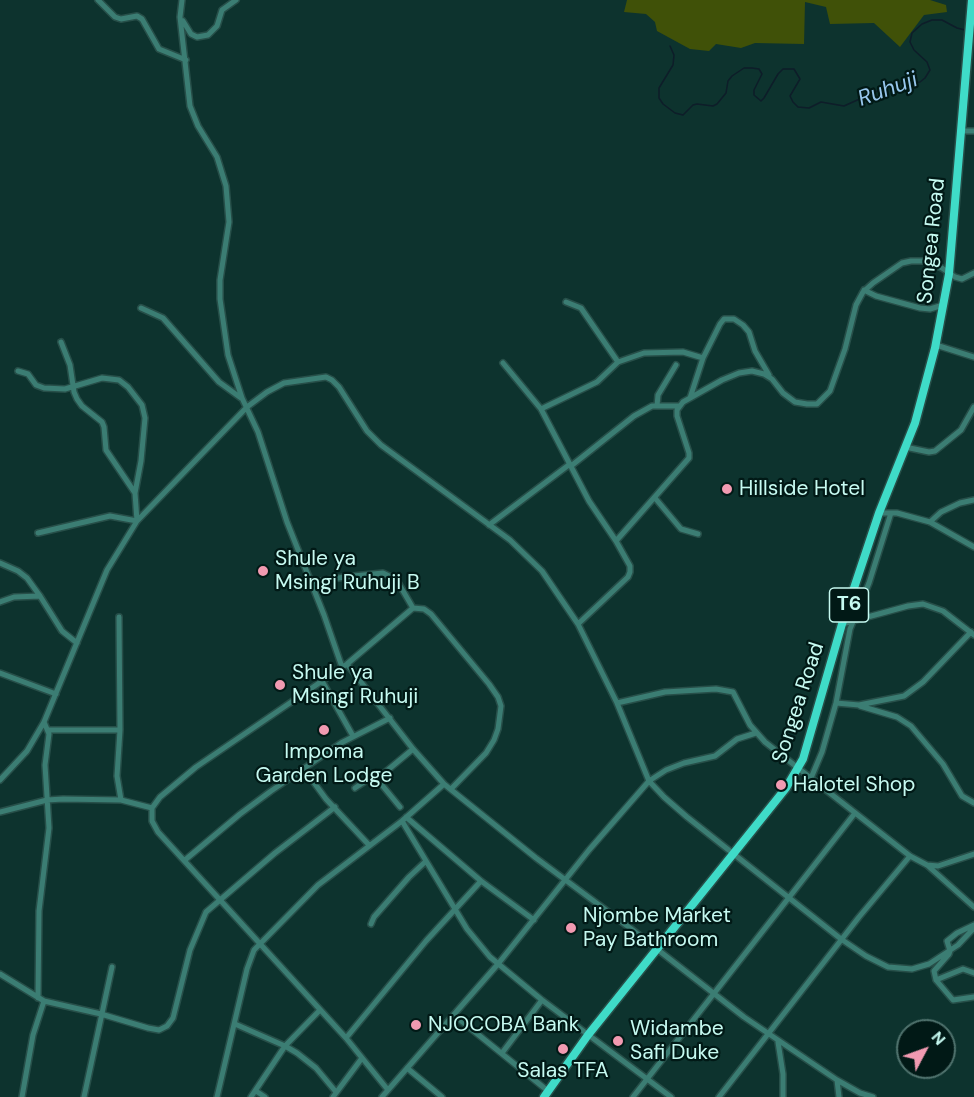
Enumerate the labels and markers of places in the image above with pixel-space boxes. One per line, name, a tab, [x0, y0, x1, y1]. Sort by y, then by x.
place label: Hillside Hotel	[739, 476, 865, 502]
marker: Hillside Hotel	[720, 482, 734, 496]
place label: Shule ya Msingi Ruhuji B	[275, 546, 420, 596]
marker: Shule ya Msingi Ruhuji B	[256, 564, 270, 578]
place label: Shule ya Msingi Ruhuji	[292, 660, 418, 710]
marker: Shule ya Msingi Ruhuji	[273, 678, 287, 692]
marker: Impoma Garden Lodge	[317, 723, 331, 737]
place label: Impoma Garden Lodge	[256, 739, 392, 789]
place label: Halotel Shop	[793, 772, 915, 798]
marker: Halotel Shop	[774, 778, 788, 792]
place label: Njombe Market Pay Bathroom	[583, 903, 731, 953]
marker: Njombe Market Pay Bathroom	[564, 921, 578, 935]
place label: NJOCOBA Bank	[428, 1012, 579, 1038]
place label: Widambe Safi Duke	[630, 1016, 724, 1066]
marker: NJOCOBA Bank	[409, 1018, 423, 1032]
marker: Widambe Safi Duke	[611, 1034, 625, 1048]
marker: Salas TFA	[556, 1042, 570, 1056]
place label: Salas TFA	[517, 1058, 609, 1084]

